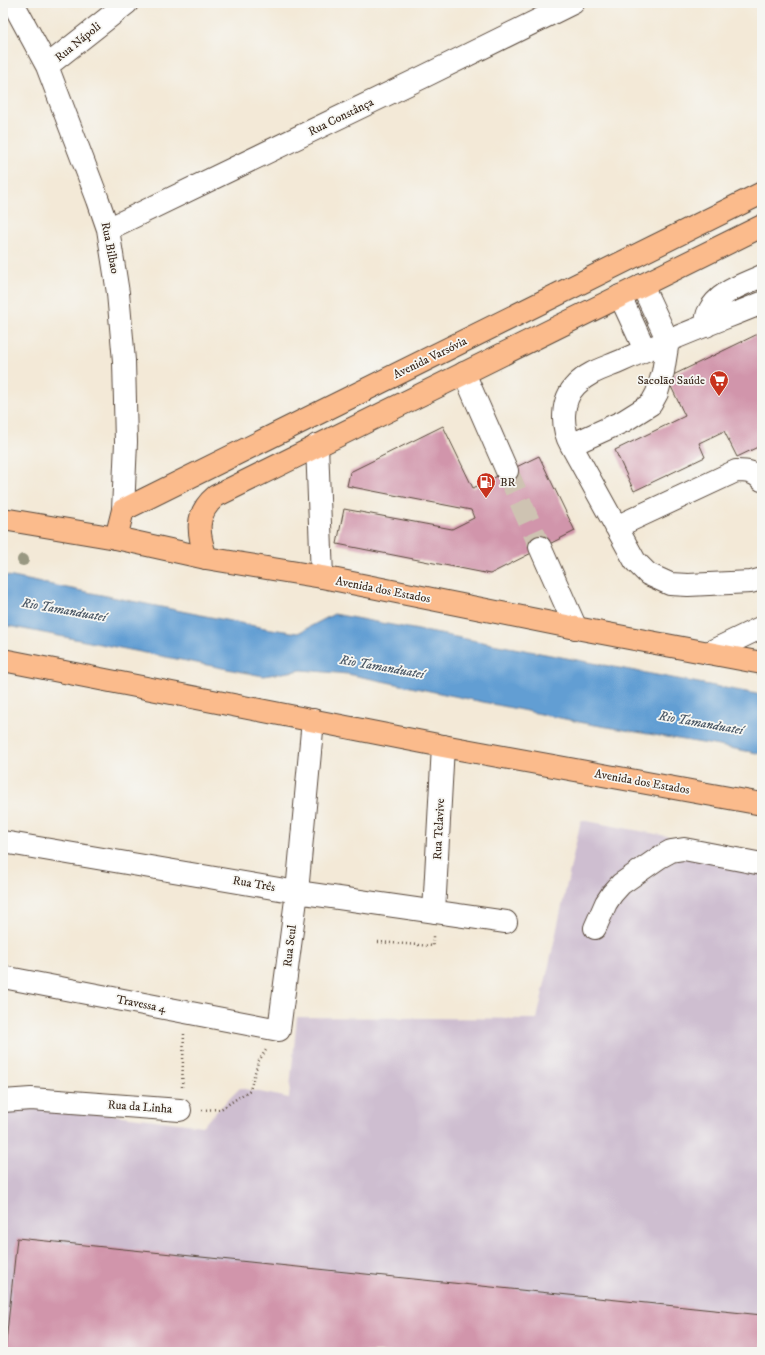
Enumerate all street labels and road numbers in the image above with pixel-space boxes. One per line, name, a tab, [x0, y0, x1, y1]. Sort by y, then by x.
street label: Rua Nápoli	[52, 19, 104, 65]
street label: Rua Constânça	[306, 94, 377, 139]
street label: Rua Bilbao	[98, 221, 122, 275]
street label: Avenida Varsóvia	[391, 333, 470, 382]
street label: Avenida dos Estados	[334, 573, 432, 607]
street label: Avenida dos Estados	[593, 766, 691, 798]
street label: Rua Telavive	[430, 798, 448, 860]
street label: Rua Três	[232, 873, 276, 895]
street label: Rua Seul	[280, 924, 300, 968]
street label: Travessa 4	[115, 992, 168, 1016]
street label: Rua da Linha	[107, 1097, 174, 1117]

